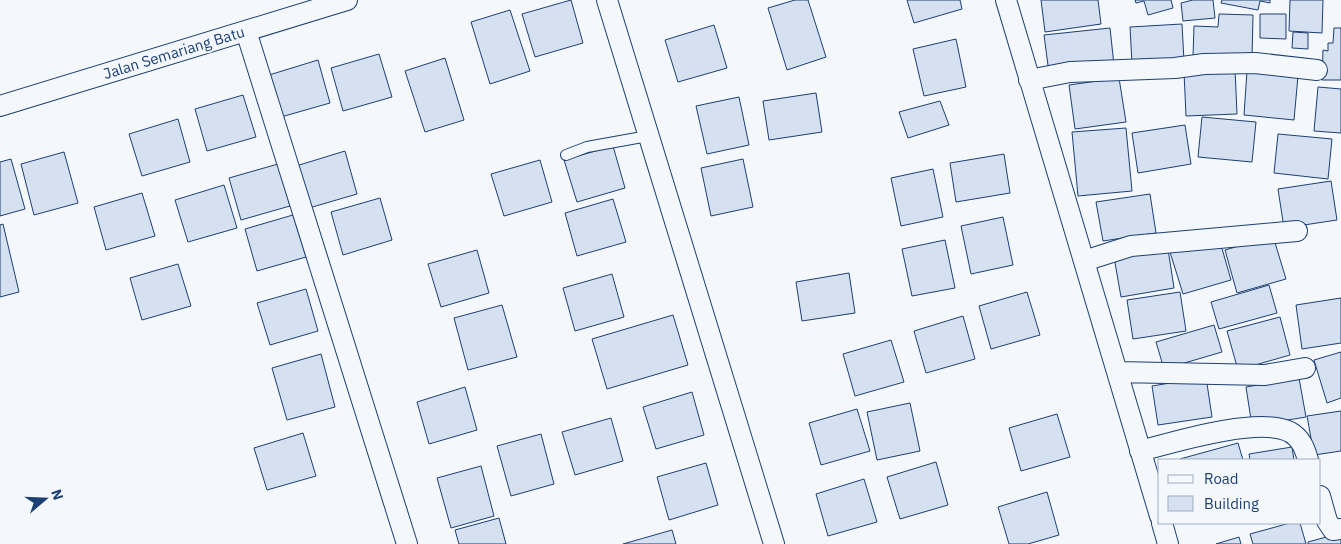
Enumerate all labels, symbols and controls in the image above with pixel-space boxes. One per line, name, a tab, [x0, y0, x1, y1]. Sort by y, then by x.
street label: Jalan Semariang Batu	[101, 22, 247, 83]
legend	[1158, 459, 1321, 524]
text: Road	[1204, 469, 1239, 488]
north arrow	[20, 474, 70, 524]
text: N	[47, 487, 67, 502]
text: Building	[1204, 494, 1259, 513]

